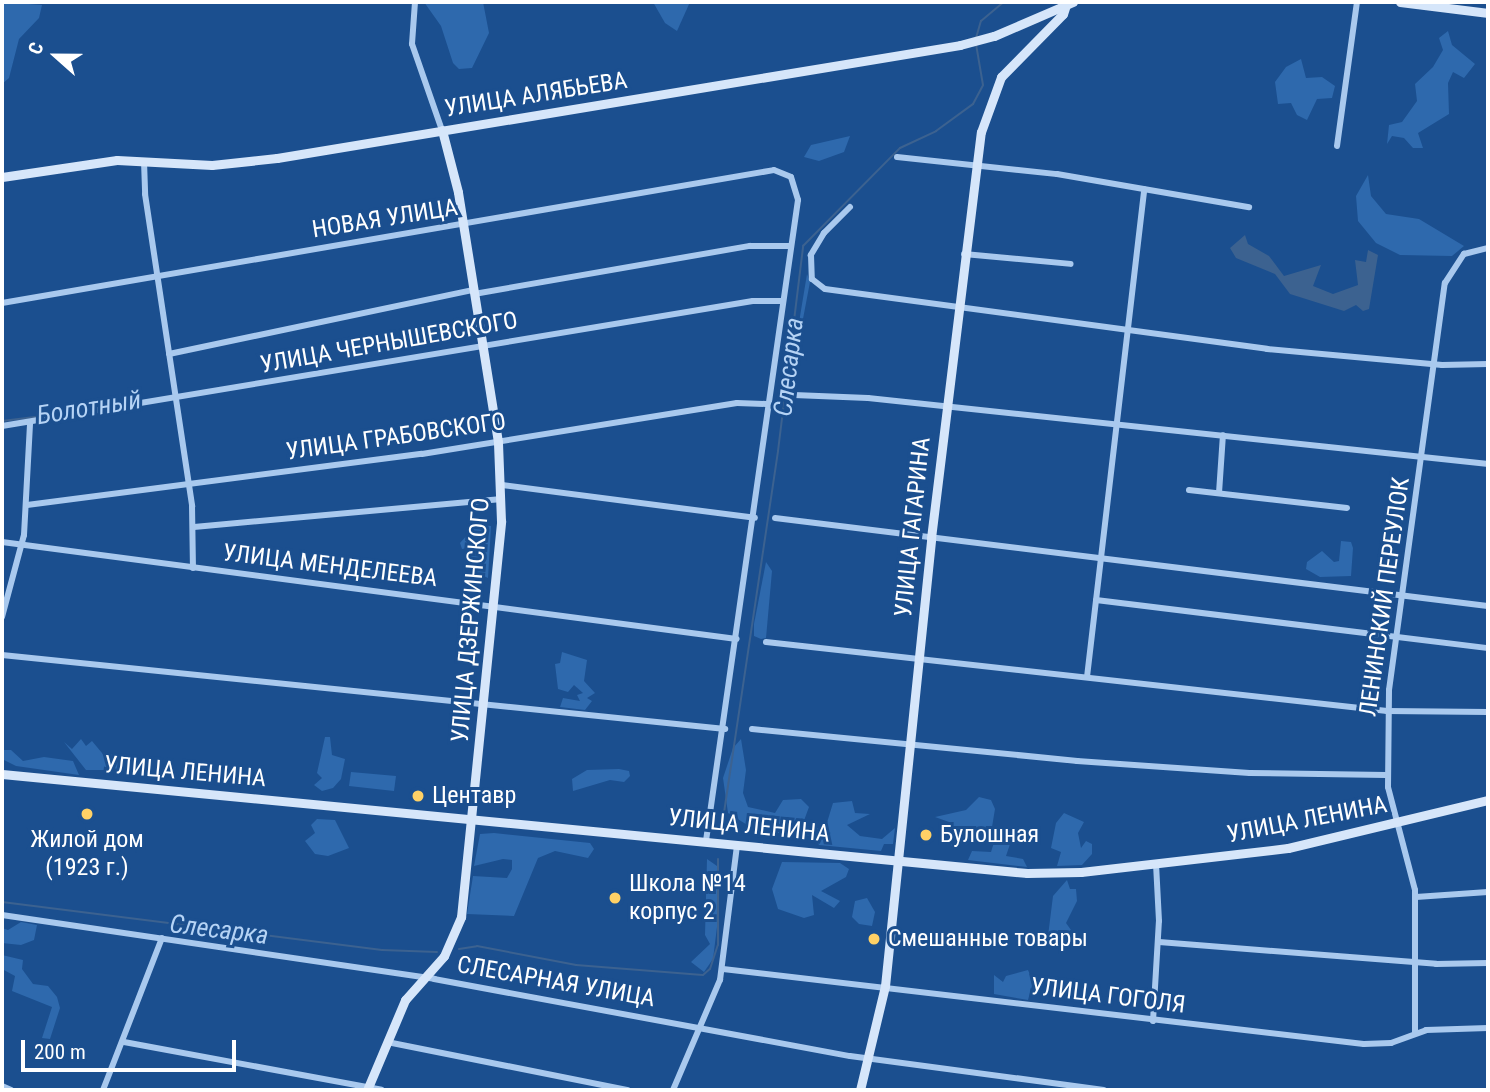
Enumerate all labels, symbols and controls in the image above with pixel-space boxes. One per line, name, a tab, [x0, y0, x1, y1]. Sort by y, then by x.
north arrow	[21, 21, 91, 91]
text: С	[23, 39, 49, 57]
street label: УЛИЦА АЛЯБЬЕВА	[443, 66, 629, 124]
street label: НОВАЯ УЛИЦА	[310, 193, 460, 245]
street label: УЛИЦА ЧЕРНЫШЕВСКОГО	[258, 306, 520, 380]
water label: Слесарка	[767, 316, 811, 418]
water label: Болотный	[35, 384, 143, 432]
street label: УЛИЦА ГРАБОВСКОГО	[284, 407, 508, 467]
street label: УЛИЦА ГАГАРИНА	[889, 436, 937, 618]
street label: ЛЕНИНСКИЙ ПЕРЕУЛОК	[1354, 476, 1416, 718]
street label: УЛИЦА ДЗЕРЖИНСКОГО	[446, 496, 496, 744]
street label: УЛИЦА МЕНДЕЛЕЕВА	[221, 539, 439, 593]
street label: УЛИЦА ЛЕНИНА	[103, 751, 267, 793]
place label: Центавр	[432, 782, 516, 810]
marker: Центавр	[410, 788, 426, 804]
street label: УЛИЦА ЛЕНИНА	[1225, 790, 1389, 850]
street label: УЛИЦА ЛЕНИНА	[667, 803, 831, 849]
marker: Жилой дом (1923 г.)	[79, 806, 95, 822]
place label: Булошная	[940, 821, 1039, 849]
place label: Жилой дом (1923 г.)	[30, 826, 144, 882]
marker: Булошная	[918, 827, 934, 843]
place label: Школа №14 корпус 2	[629, 870, 746, 926]
marker: Школа №14 корпус 2	[607, 890, 623, 906]
water label: Слесарка	[168, 908, 270, 952]
place label: Смешанные товары	[888, 925, 1088, 953]
marker: Смешанные товары	[866, 931, 882, 947]
street label: СЛЕСАРНАЯ УЛИЦА	[455, 950, 657, 1014]
street label: УЛИЦА ГОГОЛЯ	[1029, 972, 1187, 1020]
scale bar	[24, 1026, 240, 1070]
text: 200 m	[34, 1040, 86, 1064]

